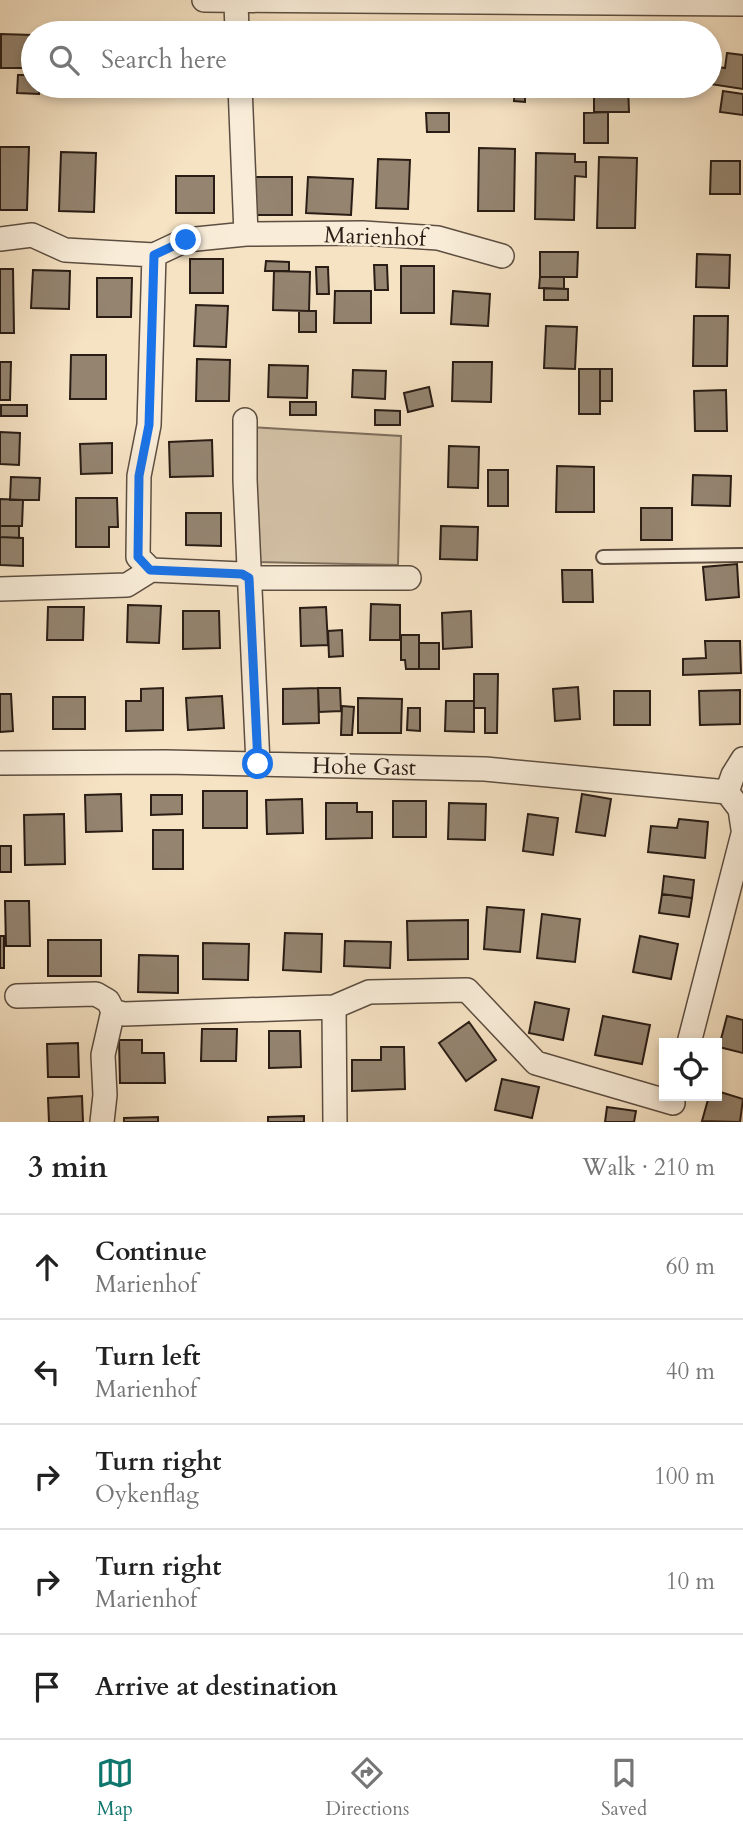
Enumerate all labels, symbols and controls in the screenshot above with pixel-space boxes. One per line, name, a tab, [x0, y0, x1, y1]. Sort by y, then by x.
search box	[21, 21, 722, 98]
icon: search	[45, 41, 83, 79]
text: Search here	[101, 42, 227, 77]
street label: Marienhof	[323, 219, 430, 254]
route end	[170, 224, 201, 255]
route start	[242, 748, 273, 779]
street label: Hohe Gast	[312, 750, 416, 783]
map controls	[659, 1038, 722, 1101]
button: locate	[659, 1038, 722, 1101]
text: 3 min	[28, 1147, 108, 1188]
text: Walk · 210 m	[582, 1152, 715, 1183]
text: Continue	[95, 1234, 207, 1269]
icon: ahead	[28, 1248, 66, 1286]
text: 60 m	[666, 1251, 715, 1282]
text: Marienhof	[95, 1269, 197, 1300]
text: Turn left	[95, 1339, 200, 1374]
icon: left	[28, 1353, 66, 1391]
text: 40 m	[666, 1356, 715, 1387]
text: Marienhof	[95, 1374, 197, 1405]
text: Turn right	[95, 1444, 222, 1479]
icon: right	[28, 1458, 66, 1496]
text: 100 m	[654, 1461, 715, 1492]
text: Oykenflag	[95, 1479, 199, 1510]
text: Turn right	[95, 1549, 222, 1584]
icon: right	[28, 1563, 66, 1601]
text: 10 m	[666, 1566, 715, 1597]
text: Marienhof	[95, 1584, 197, 1615]
icon: arrive	[28, 1668, 66, 1706]
text: Arrive at destination	[95, 1669, 338, 1704]
tab: Map	[96, 1754, 134, 1822]
tab: Directions	[326, 1754, 409, 1822]
tab: Saved	[601, 1754, 647, 1822]

